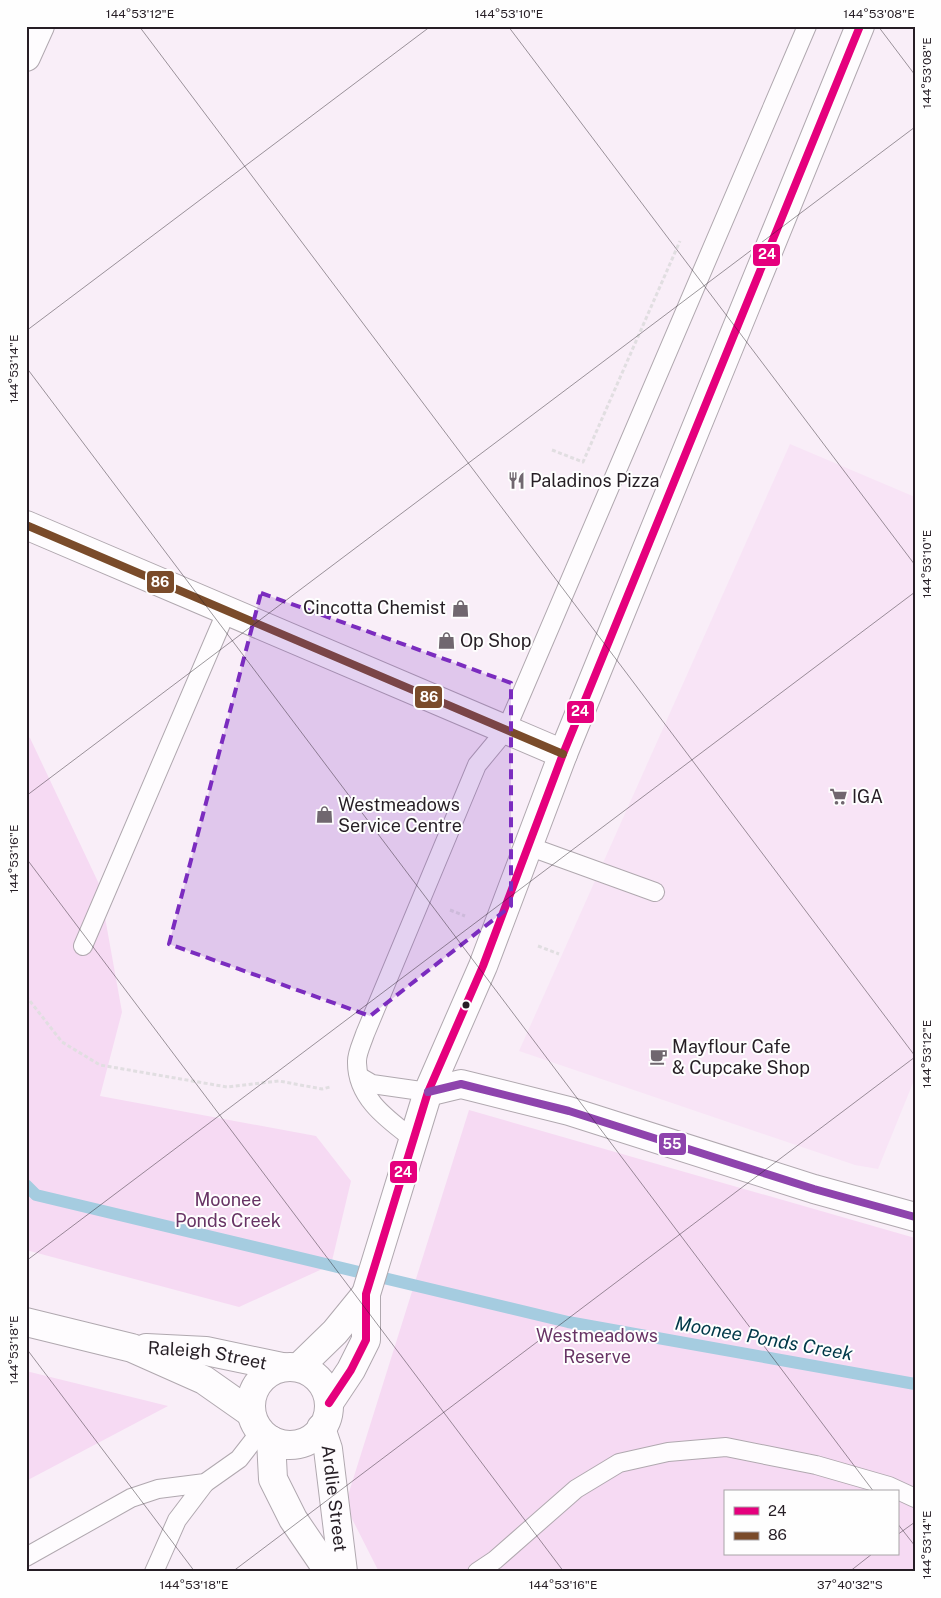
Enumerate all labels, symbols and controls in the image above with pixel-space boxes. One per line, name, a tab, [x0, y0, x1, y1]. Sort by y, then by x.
text: 144°53'12"E	[106, 7, 174, 21]
text: 144°53'10"E	[475, 7, 543, 21]
text: 144°53'08"E	[843, 7, 915, 21]
text: 144°53'08"E	[920, 37, 934, 109]
line badge: 24	[752, 243, 781, 267]
text: 24	[758, 246, 776, 262]
text: 144°53'14"E	[7, 335, 21, 403]
place label: Paladinos Pizza	[530, 470, 659, 491]
restaurant icon: Paladinos Pizza	[506, 471, 526, 491]
text: 144°53'10"E	[920, 530, 934, 598]
line badge: 86	[146, 570, 175, 594]
text: 86	[151, 574, 169, 590]
place label: Cincotta Chemist	[303, 597, 446, 618]
shop icon: Cincotta Chemist	[450, 598, 470, 618]
place label: Op Shop	[460, 630, 531, 651]
shop icon: Op Shop	[436, 631, 456, 651]
line badge: 86	[414, 685, 443, 709]
text: 86	[420, 689, 438, 705]
line badge: 24	[566, 700, 595, 724]
text: 24	[571, 703, 589, 719]
place label: IGA	[852, 786, 883, 807]
supermarket icon: IGA	[828, 787, 848, 807]
place label: Westmeadows Service Centre	[338, 794, 462, 836]
shop icon: Westmeadows Service Centre	[314, 805, 334, 825]
text: 144°53'16"E	[7, 825, 21, 893]
unlabelled marker	[461, 1000, 471, 1010]
text: 144°53'12"E	[920, 1020, 934, 1088]
place label: Mayflour Cafe & Cupcake Shop	[672, 1036, 810, 1078]
cafe icon: Mayflour Cafe & Cupcake Shop	[648, 1047, 668, 1067]
line badge: 55	[658, 1132, 687, 1156]
text: 55	[663, 1136, 681, 1152]
line badge: 24	[389, 1160, 418, 1184]
text: 24	[394, 1164, 412, 1180]
park label: Moonee Ponds Creek	[175, 1189, 281, 1231]
water label: Moonee Ponds Creek	[673, 1312, 855, 1365]
text: 144°53'18"E	[7, 1316, 21, 1384]
park label: Westmeadows Reserve	[536, 1325, 658, 1367]
street label: Raleigh Street	[147, 1337, 269, 1374]
street label: Ardlie Street	[318, 1444, 351, 1553]
legend	[724, 1490, 898, 1556]
text: 24	[768, 1502, 786, 1519]
text: 144°53'14"E	[920, 1511, 934, 1579]
text: 86	[768, 1526, 787, 1543]
text: 144°53'18"E	[160, 1578, 228, 1592]
text: 144°53'16"E	[529, 1578, 597, 1592]
text: 37°40'32"S	[817, 1578, 883, 1592]

